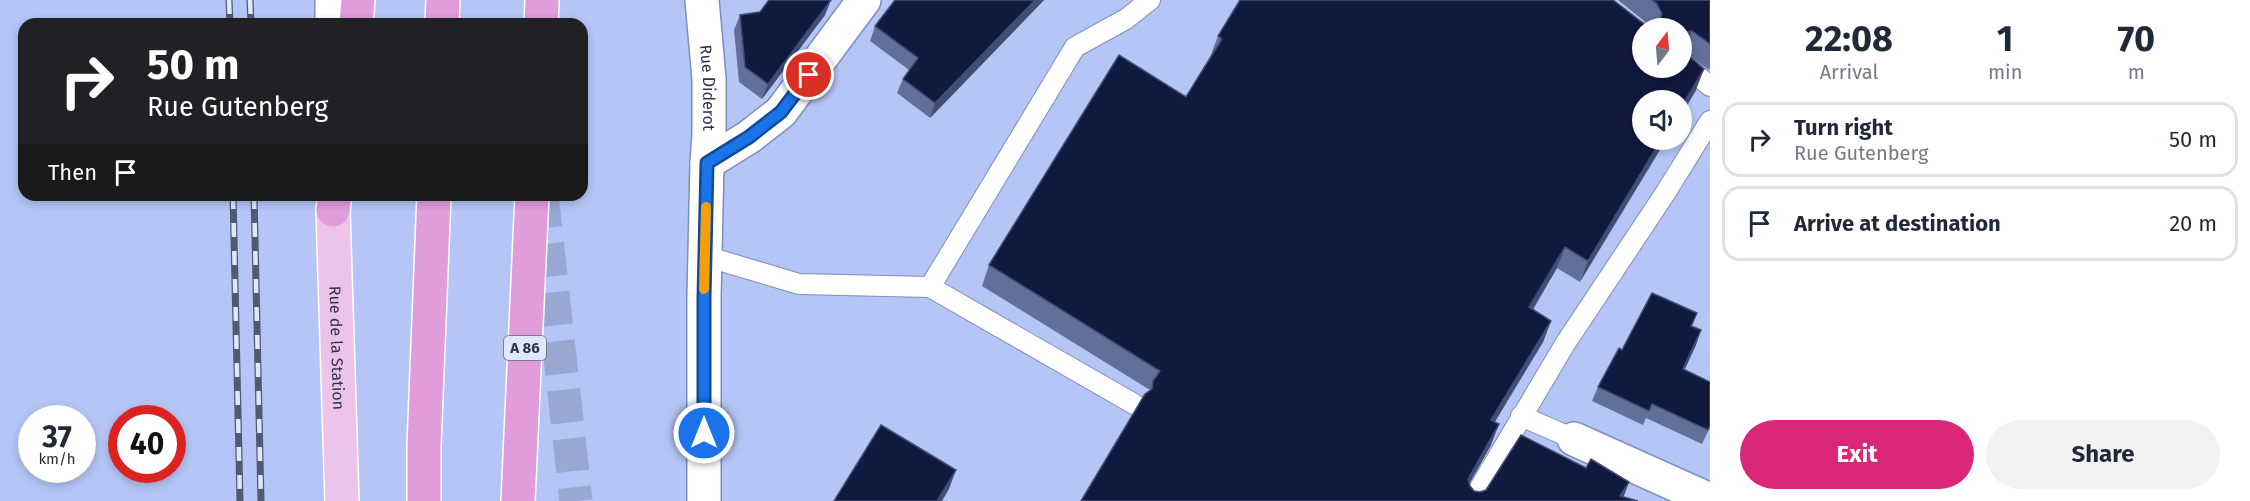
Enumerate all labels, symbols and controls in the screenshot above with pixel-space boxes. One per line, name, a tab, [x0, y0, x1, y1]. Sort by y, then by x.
text: 22:08	[1805, 17, 1893, 61]
text: 1	[1997, 17, 2014, 61]
text: 70	[2117, 17, 2155, 61]
north arrow	[1632, 18, 1692, 78]
map controls	[1632, 18, 1692, 150]
text: 50 m	[147, 40, 240, 90]
icon: right	[48, 42, 126, 120]
street label: Rue Diderot	[697, 44, 719, 131]
pin	[783, 49, 834, 100]
icon: arrive	[792, 58, 825, 91]
text: Arrival	[1820, 60, 1878, 84]
text: min	[1988, 60, 2022, 84]
text: m	[2128, 60, 2145, 84]
button: sound	[1632, 90, 1692, 150]
text: Rue Gutenberg	[147, 91, 328, 123]
text: Turn right	[1794, 114, 1893, 141]
icon: right	[1743, 123, 1776, 156]
text: 50 m	[2169, 126, 2217, 153]
text: Rue Gutenberg	[1794, 141, 1928, 165]
icon: arrive	[109, 156, 142, 189]
text: Then	[48, 159, 97, 186]
icon: arrive	[1743, 207, 1776, 240]
text: Arrive at destination	[1794, 210, 2001, 237]
text: 20 m	[2169, 210, 2217, 237]
street label: Rue de la Station	[326, 286, 349, 410]
road number: A 86	[504, 336, 546, 360]
position arrow	[672, 401, 736, 465]
speed limit sign: 40	[108, 405, 186, 483]
text: 37	[42, 419, 72, 455]
button: Exit	[1740, 420, 1974, 489]
button: Share	[1986, 420, 2220, 489]
text: km/h	[38, 450, 76, 468]

